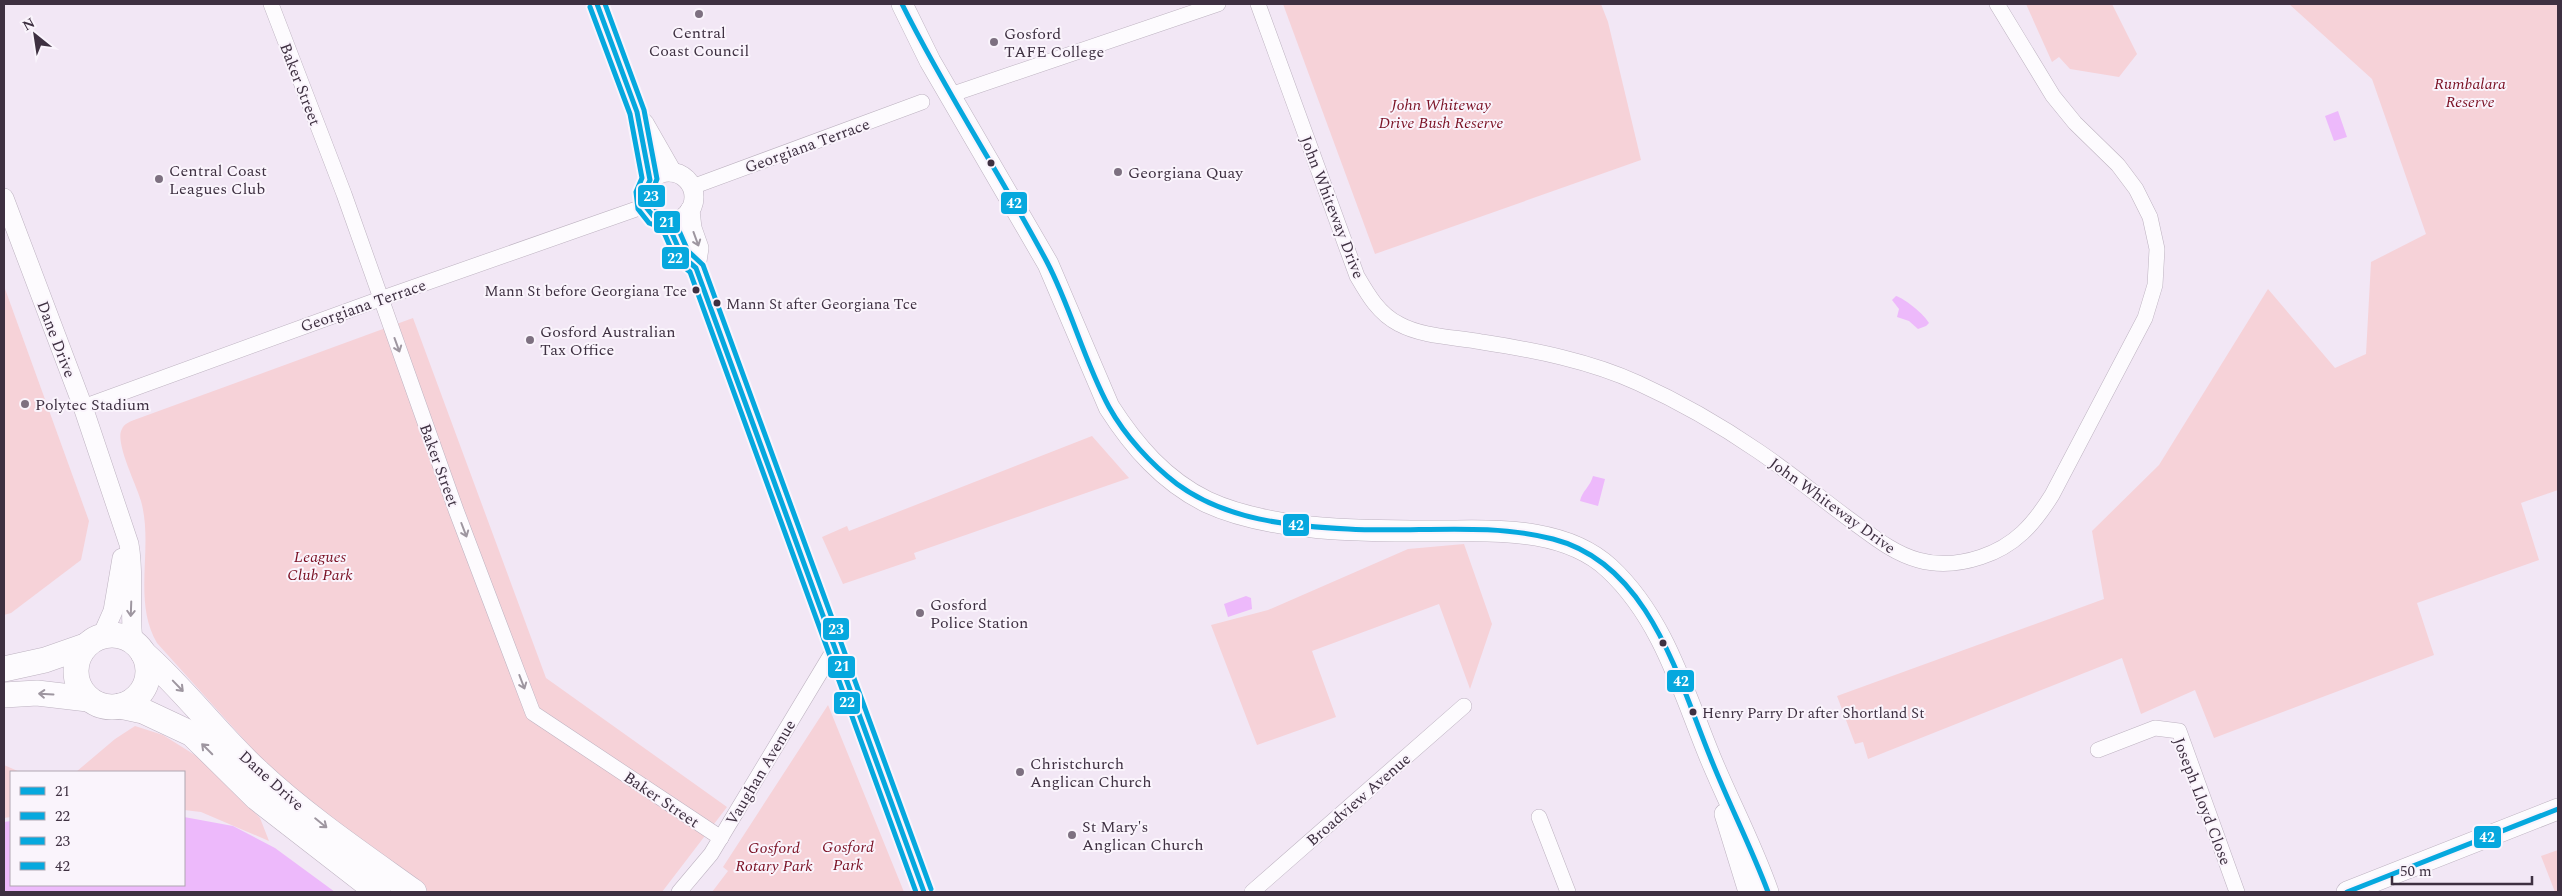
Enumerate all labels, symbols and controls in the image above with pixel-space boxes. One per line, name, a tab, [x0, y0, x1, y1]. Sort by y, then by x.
marker: Central Coast Council	[693, 8, 705, 20]
north arrow	[10, 10, 60, 60]
text: N	[19, 12, 39, 36]
place label: Central Coast Council	[649, 21, 749, 63]
place label: Gosford TAFE College	[1004, 22, 1104, 64]
marker: Gosford TAFE College	[988, 36, 1000, 48]
street label: Baker Street	[273, 39, 327, 130]
park label: Rumbalara Reserve	[2434, 72, 2506, 114]
park label: John Whiteway Drive Bush Reserve	[1379, 93, 1503, 135]
street label: Georgiana Terrace	[741, 112, 873, 180]
street label: John Whiteway Drive	[1294, 132, 1370, 282]
unlabelled marker	[986, 158, 996, 168]
place label: Central Coast Leagues Club	[169, 159, 267, 201]
place label: Georgiana Quay	[1128, 161, 1244, 185]
marker: Georgiana Quay	[1112, 166, 1124, 178]
marker: Central Coast Leagues Club	[153, 173, 165, 185]
line badge: 23	[637, 184, 666, 208]
text: 23	[643, 186, 659, 207]
line badge: 42	[1000, 191, 1028, 215]
text: 42	[1006, 193, 1022, 214]
line badge: 21	[653, 210, 681, 234]
text: 21	[659, 212, 675, 233]
one-way arrow	[692, 231, 701, 246]
line badge: 22	[661, 246, 690, 270]
text: 22	[667, 248, 683, 269]
street label: Georgiana Terrace	[297, 273, 429, 339]
place label: Mann St before Georgiana Tce	[484, 280, 687, 303]
marker: Mann St before Georgiana Tce	[691, 285, 701, 295]
place label: Mann St after Georgiana Tce	[726, 293, 917, 316]
street label: Dane Drive	[30, 297, 82, 381]
marker: Mann St after Georgiana Tce	[712, 298, 722, 308]
place label: Gosford Australian Tax Office	[540, 320, 676, 362]
marker: Gosford Australian Tax Office	[524, 334, 536, 346]
one-way arrow	[393, 336, 402, 352]
place label: Polytec Stadium	[35, 393, 150, 417]
marker: Polytec Stadium	[19, 398, 31, 410]
street label: Baker Street	[413, 420, 465, 511]
street label: John Whiteway Drive	[1764, 452, 1901, 560]
line badge: 42	[1282, 513, 1310, 537]
text: 42	[1288, 515, 1304, 536]
one-way arrow	[460, 522, 469, 537]
park label: Leagues Club Park	[287, 545, 353, 587]
place label: Gosford Police Station	[930, 593, 1028, 635]
one-way arrow	[126, 600, 136, 617]
marker: Gosford Police Station	[914, 607, 926, 619]
line badge: 23	[822, 617, 850, 641]
text: 23	[828, 619, 844, 640]
unlabelled marker	[1658, 638, 1668, 648]
line badge: 21	[827, 655, 856, 679]
text: 21	[834, 656, 850, 677]
line badge: 42	[1666, 669, 1695, 693]
text: 42	[1673, 671, 1689, 692]
one-way arrow	[518, 674, 527, 689]
one-way arrow	[172, 680, 184, 692]
one-way arrow	[38, 689, 54, 698]
line badge: 22	[833, 691, 861, 715]
text: 22	[839, 692, 855, 713]
place label: Henry Parry Dr after Shortland St	[1702, 702, 1925, 725]
marker: Henry Parry Dr after Shortland St	[1688, 707, 1698, 717]
street label: Vaughan Avenue	[720, 715, 802, 830]
street label: Joseph Lloyd Close	[2167, 734, 2238, 869]
one-way arrow	[201, 743, 214, 755]
street label: Dane Drive	[233, 745, 309, 817]
street label: Broadview Avenue	[1301, 748, 1416, 852]
place label: Christchurch Anglican Church	[1030, 752, 1152, 794]
street label: Baker Street	[619, 766, 704, 834]
marker: Christchurch Anglican Church	[1014, 766, 1026, 778]
legend	[10, 771, 185, 886]
text: 21	[55, 780, 70, 803]
text: 22	[55, 805, 70, 828]
place label: St Mary's Anglican Church	[1082, 815, 1204, 857]
one-way arrow	[314, 817, 327, 828]
line badge: 42	[2473, 825, 2502, 849]
text: 42	[2479, 827, 2495, 848]
marker: St Mary's Anglican Church	[1066, 829, 1078, 841]
text: 23	[55, 830, 71, 853]
park label: Gosford Park	[822, 835, 874, 877]
park label: Gosford Rotary Park	[735, 836, 813, 878]
scale bar	[2392, 854, 2532, 886]
text: 42	[55, 855, 70, 878]
text: 50 m	[2400, 860, 2432, 883]

